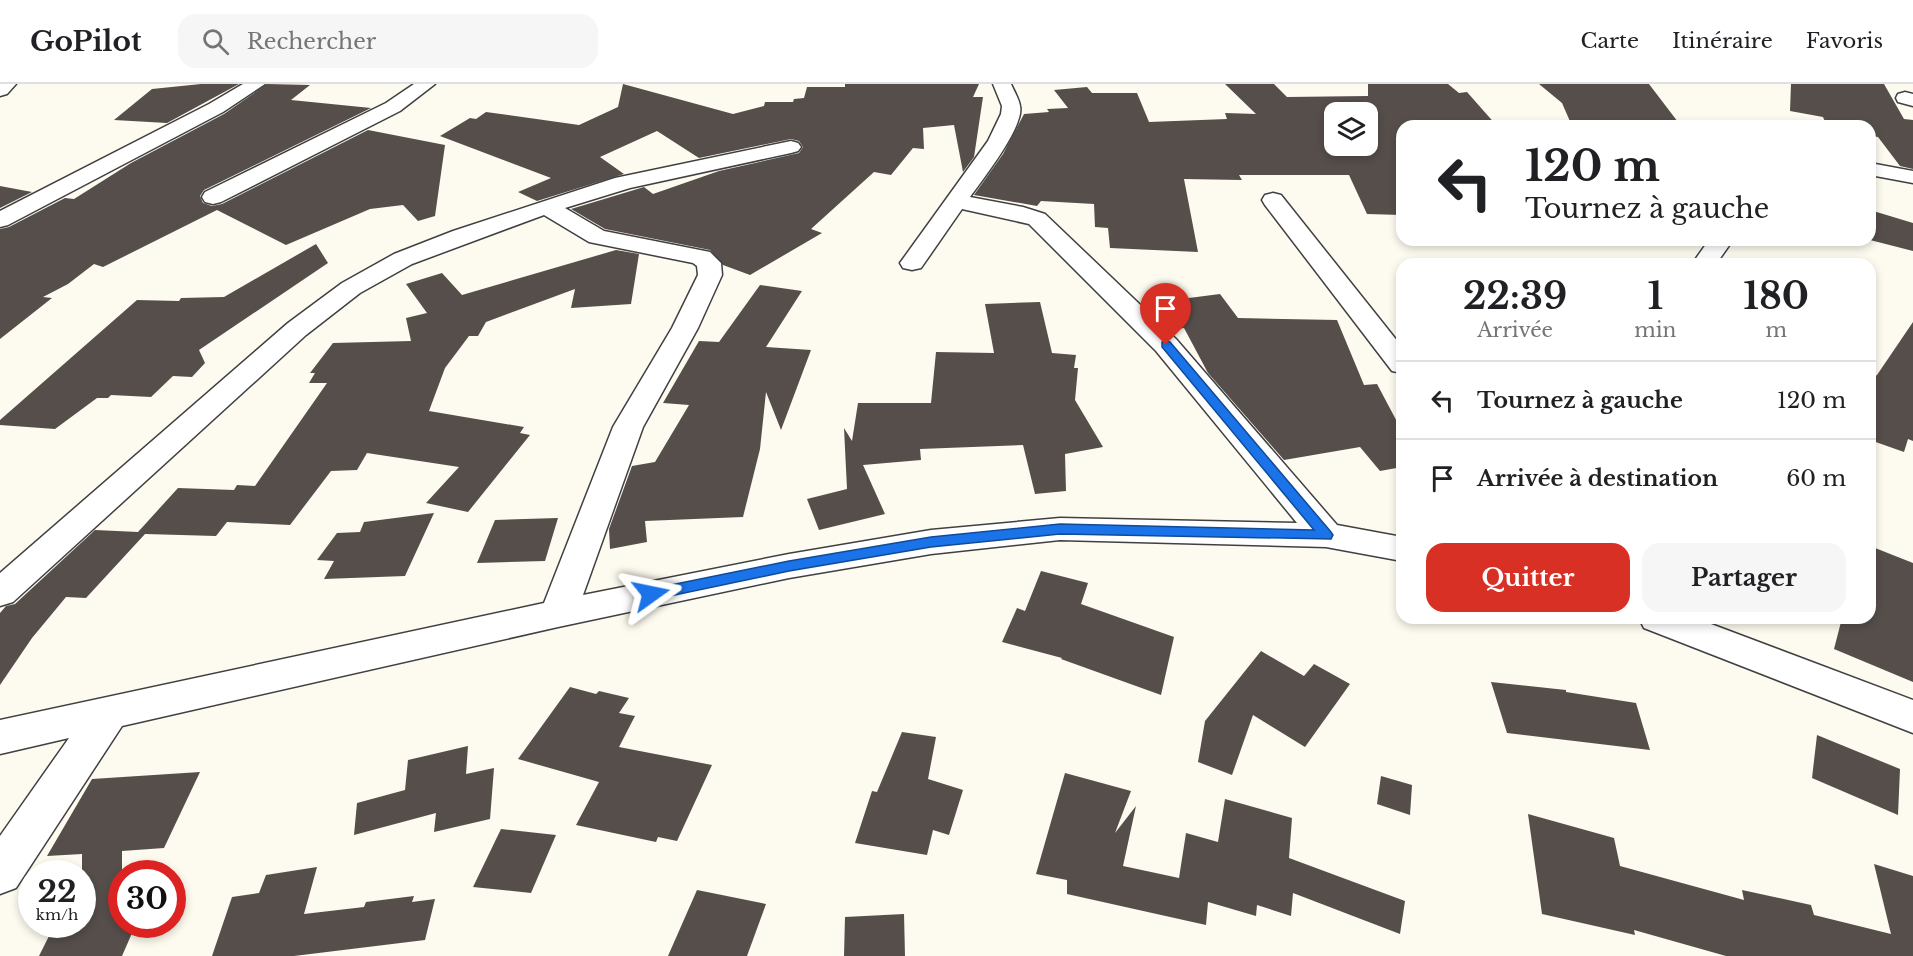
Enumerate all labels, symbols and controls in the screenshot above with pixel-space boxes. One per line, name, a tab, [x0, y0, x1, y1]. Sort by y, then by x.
search box	[178, 14, 598, 68]
text: GoPilot	[30, 24, 142, 59]
icon: search	[199, 25, 232, 58]
text: Rechercher	[247, 28, 376, 55]
text: Carte	[1581, 28, 1639, 54]
text: Itinéraire	[1672, 28, 1773, 54]
text: Favoris	[1806, 28, 1883, 54]
map controls	[1324, 102, 1378, 156]
button: layers	[1324, 102, 1378, 156]
text: 120 m	[1525, 140, 1660, 192]
icon: left	[1426, 144, 1504, 222]
text: Tournez à gauche	[1525, 192, 1769, 225]
text: 22:39	[1463, 274, 1567, 319]
text: 1	[1647, 274, 1663, 319]
text: 180	[1743, 274, 1809, 319]
pin	[1140, 283, 1191, 345]
icon: arrive	[1149, 292, 1182, 325]
text: Arrivée	[1477, 318, 1553, 342]
text: min	[1634, 318, 1676, 342]
text: m	[1765, 318, 1787, 342]
icon: left	[1426, 384, 1459, 417]
text: Tournez à gauche	[1477, 387, 1683, 414]
text: 120 m	[1777, 387, 1846, 414]
icon: arrive	[1426, 462, 1459, 495]
text: Arrivée à destination	[1477, 465, 1718, 492]
text: 60 m	[1786, 465, 1846, 492]
button: Quitter	[1426, 543, 1630, 612]
button: Partager	[1642, 543, 1846, 612]
position arrow	[619, 562, 683, 626]
speed limit sign: 30	[108, 860, 186, 938]
text: 22	[37, 873, 77, 910]
text: km/h	[36, 905, 78, 924]

